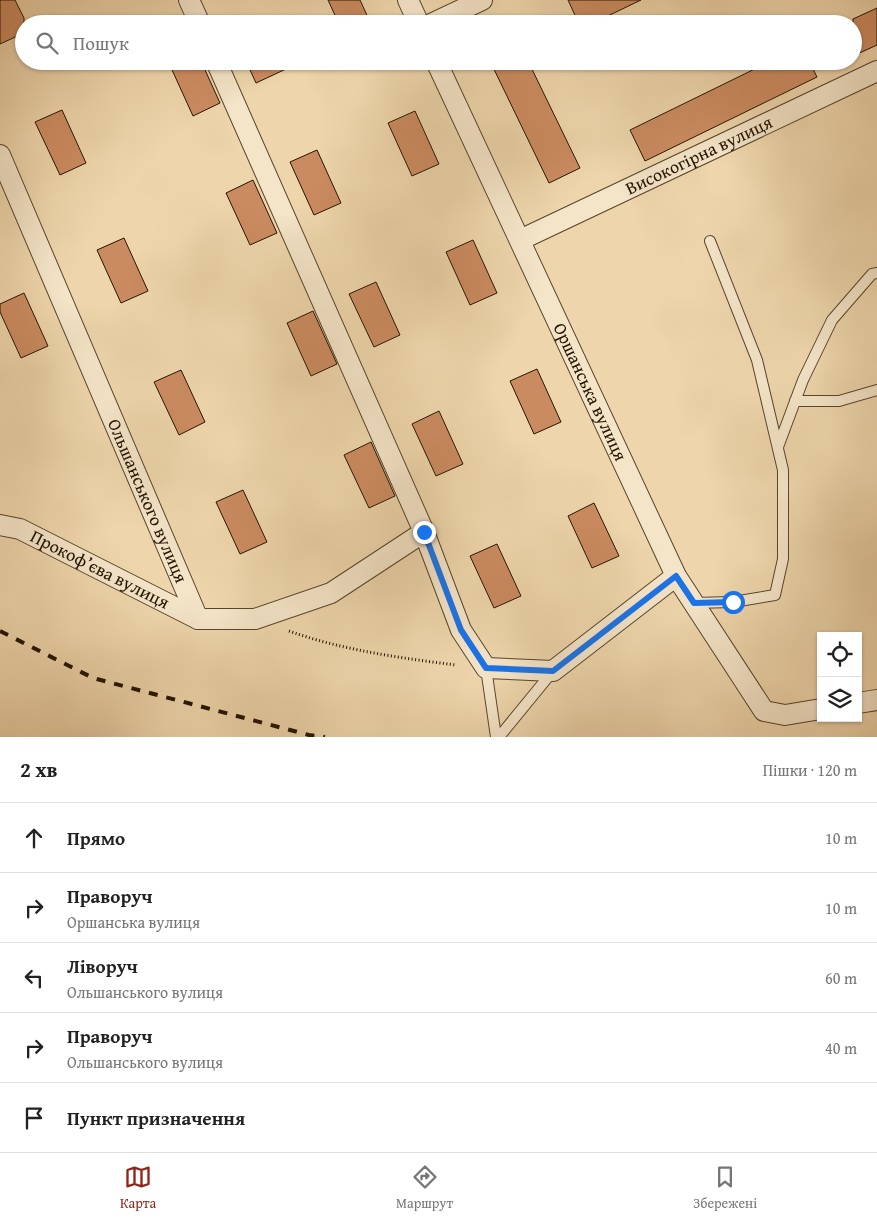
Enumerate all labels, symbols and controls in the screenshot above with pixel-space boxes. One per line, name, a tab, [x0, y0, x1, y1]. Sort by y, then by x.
search box	[15, 15, 862, 70]
icon: search	[33, 29, 61, 57]
text: Пошук	[73, 29, 129, 57]
street label: Високогірна вулиця	[621, 108, 777, 201]
street label: Оршанська вулиця	[547, 318, 634, 465]
street label: Ольшанського вулиця	[101, 414, 195, 587]
route end	[413, 521, 436, 544]
street label: Прокоф’єва вулиця	[26, 522, 174, 615]
route start	[722, 591, 745, 614]
map controls	[817, 632, 862, 722]
button: locate	[817, 632, 862, 677]
button: layers	[817, 677, 862, 722]
text: 2 хв	[20, 754, 58, 785]
text: Пішки · 120 m	[763, 758, 857, 782]
icon: ahead	[20, 824, 48, 852]
text: Прямо	[67, 824, 125, 852]
text: 10 m	[825, 826, 857, 850]
text: Праворуч	[67, 882, 152, 910]
icon: right	[20, 894, 48, 922]
text: 10 m	[825, 896, 857, 920]
text: Оршанська вулиця	[67, 910, 200, 934]
text: Ліворуч	[67, 952, 138, 980]
icon: left	[20, 964, 48, 992]
text: 60 m	[825, 966, 857, 990]
text: Ольшанського вулиця	[67, 980, 223, 1004]
text: Праворуч	[67, 1022, 152, 1050]
icon: right	[20, 1034, 48, 1062]
text: 40 m	[825, 1036, 857, 1060]
text: Ольшанського вулиця	[67, 1050, 223, 1074]
icon: arrive	[20, 1104, 48, 1132]
text: Пункт призначення	[67, 1104, 245, 1132]
tab: Карта	[120, 1163, 156, 1213]
tab: Маршрут	[396, 1163, 453, 1213]
tab: Збережені	[693, 1163, 757, 1213]

